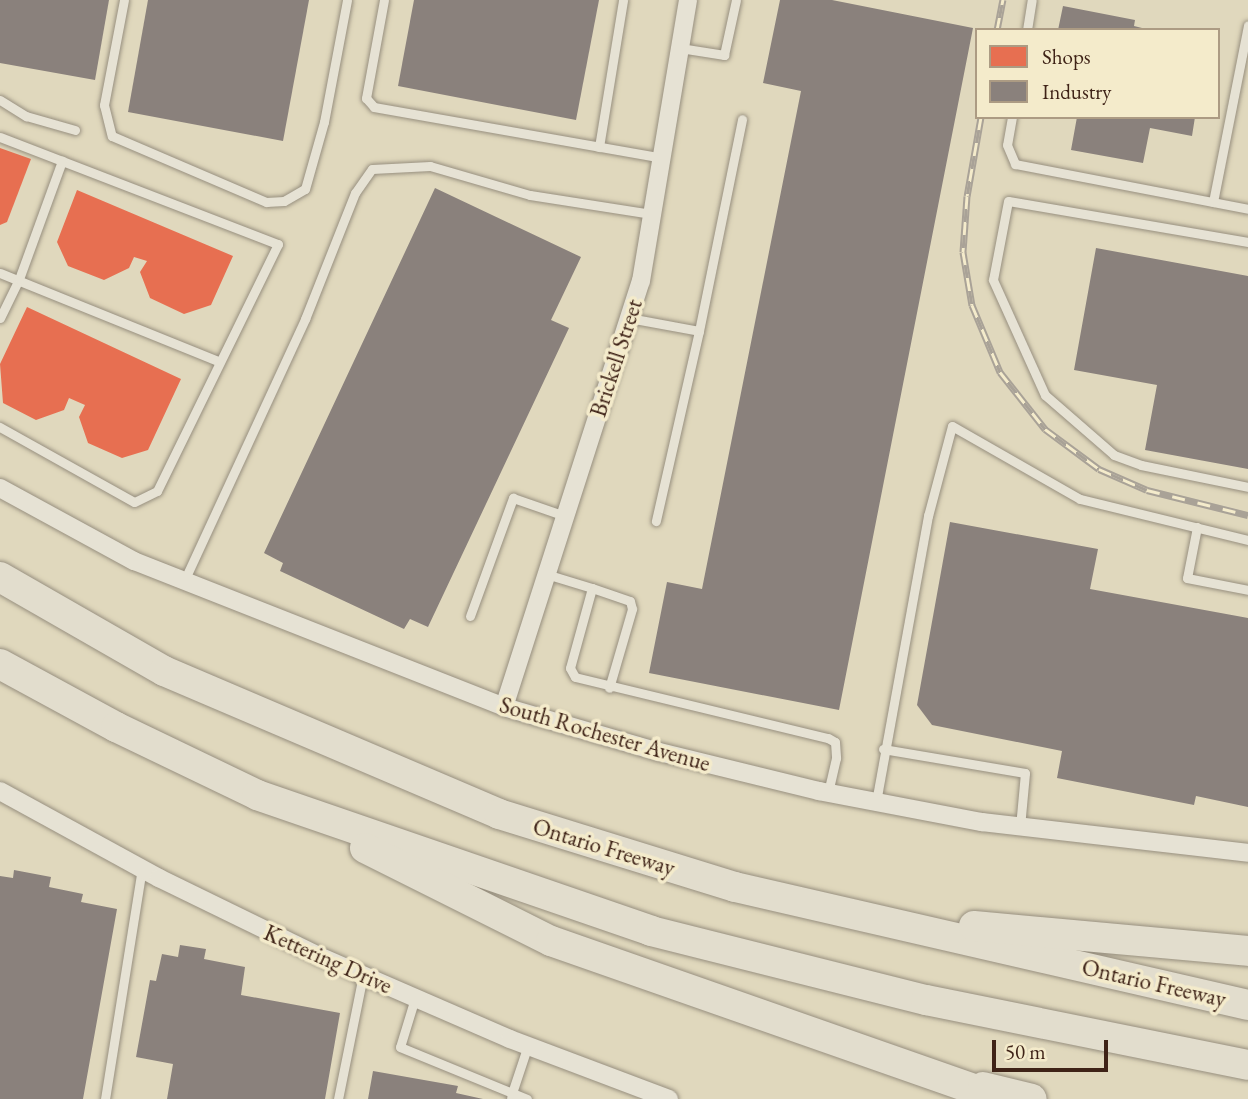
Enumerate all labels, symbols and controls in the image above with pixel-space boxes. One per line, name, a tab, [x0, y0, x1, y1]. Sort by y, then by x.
legend	[975, 28, 1220, 119]
text: Shops	[1042, 43, 1091, 70]
text: Industry	[1042, 78, 1112, 105]
street label: Brickell Street	[584, 296, 648, 420]
street label: South Rochester Avenue	[497, 691, 713, 777]
street label: Ontario Freeway	[530, 812, 678, 882]
street label: Kettering Drive	[260, 918, 396, 1000]
street label: Ontario Freeway	[1079, 953, 1229, 1013]
scale bar	[996, 1026, 1112, 1070]
text: 50 m	[1005, 1038, 1046, 1065]

